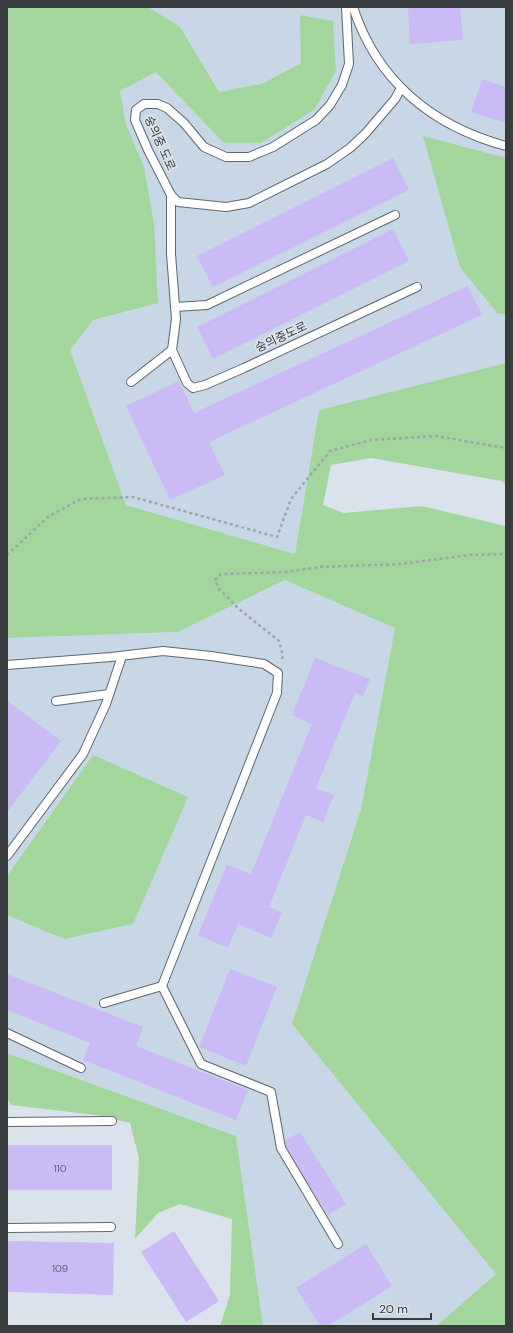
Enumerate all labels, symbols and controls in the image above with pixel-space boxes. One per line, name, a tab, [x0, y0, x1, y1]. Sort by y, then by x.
street label: 숭의중 도로	[141, 113, 179, 173]
street label: 숭의중도로	[253, 318, 309, 356]
house number: 110	[53, 1162, 67, 1175]
house number: 109	[52, 1262, 68, 1275]
scale bar	[373, 1295, 431, 1321]
text: 20 m	[379, 1301, 408, 1317]

